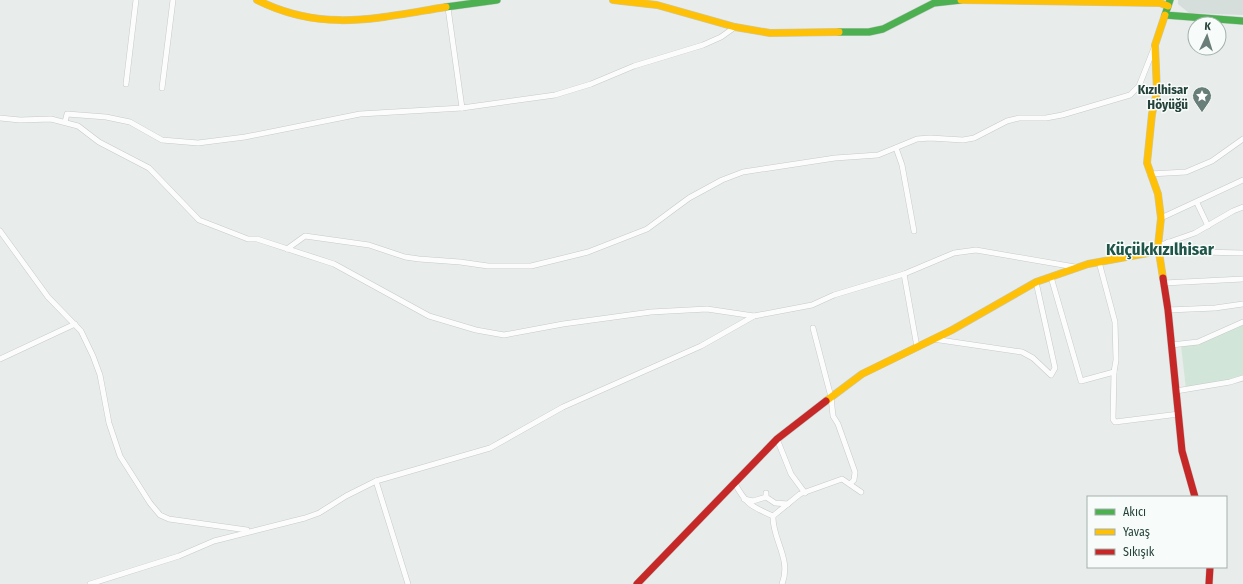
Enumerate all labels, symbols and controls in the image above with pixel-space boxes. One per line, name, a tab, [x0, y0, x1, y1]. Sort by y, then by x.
north arrow	[1187, 16, 1227, 56]
text: K	[1204, 20, 1212, 33]
place label: Kızılhisar Höyüğü	[1138, 82, 1188, 112]
place icon: Kızılhisar Höyüğü	[1191, 85, 1213, 113]
district label: Küçükkızılhisar	[1106, 239, 1215, 260]
legend	[1087, 496, 1227, 568]
text: Akıcı	[1123, 505, 1146, 519]
text: Yavaş	[1123, 525, 1150, 539]
text: Sıkışık	[1123, 545, 1155, 559]

